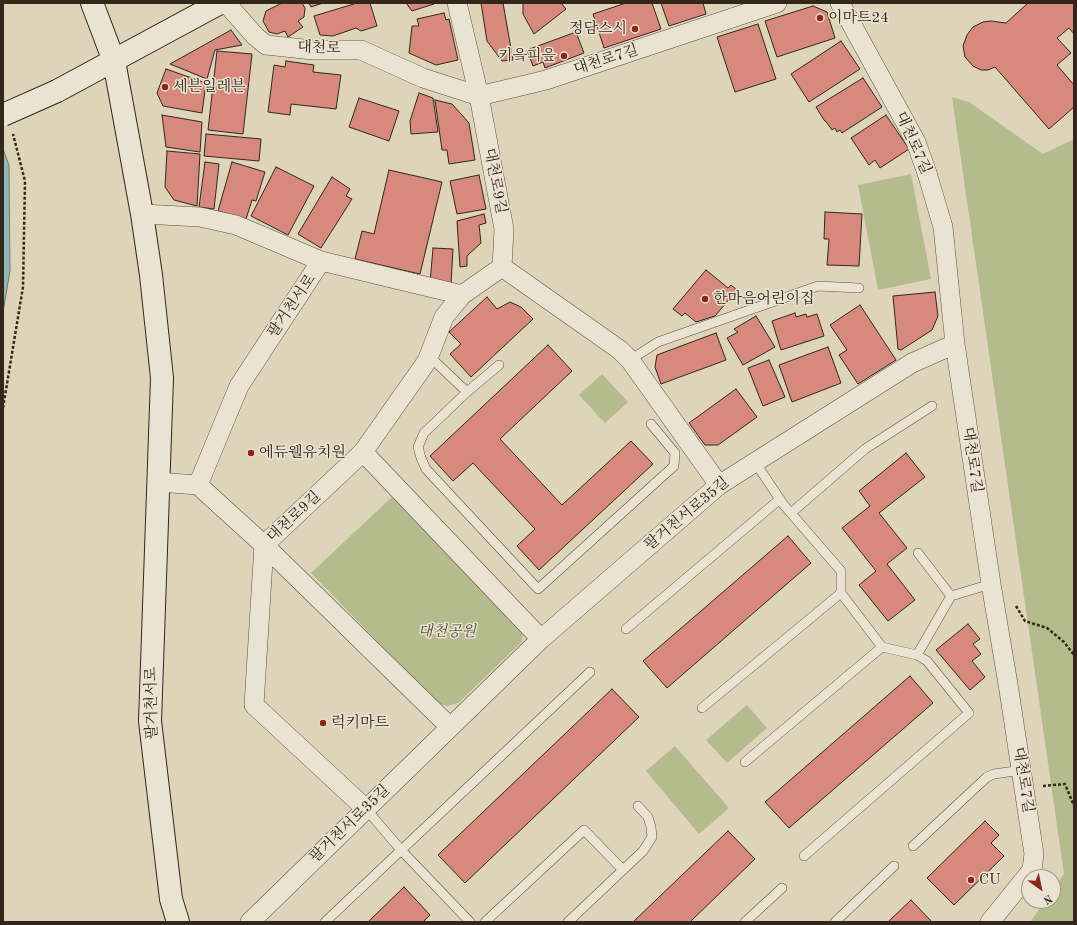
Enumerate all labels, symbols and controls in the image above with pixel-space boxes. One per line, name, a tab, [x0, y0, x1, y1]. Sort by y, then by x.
place label: 이마트24	[828, 9, 889, 27]
marker: 이마트24	[815, 13, 825, 23]
place label: 정담스시	[569, 20, 627, 38]
marker: 정담스시	[630, 24, 640, 34]
street label: 대천로	[297, 38, 341, 58]
street label: 대천로7길	[572, 41, 640, 79]
place label: 키읔피읖	[498, 47, 556, 65]
marker: 키읔피읖	[559, 51, 569, 61]
place label: 세븐일레븐	[173, 78, 245, 96]
marker: 세븐일레븐	[160, 82, 170, 92]
street label: 대천로7길	[891, 109, 935, 177]
street label: 대천로9길	[480, 147, 510, 215]
street label: 팔거천서로	[264, 271, 320, 341]
place label: 한마음어린이집	[713, 290, 814, 308]
marker: 한마음어린이집	[700, 294, 710, 304]
street label: 대천로7길	[958, 426, 986, 494]
place label: 에듀웰유치원	[259, 444, 346, 462]
marker: 에듀웰유치원	[246, 448, 256, 458]
street label: 팔거천서로35길	[641, 474, 733, 554]
street label: 대천로9길	[263, 488, 325, 546]
park label: 대천공원	[418, 623, 476, 641]
street label: 팔거천서로	[142, 667, 162, 739]
place label: 럭키마트	[331, 714, 389, 732]
marker: 럭키마트	[318, 718, 328, 728]
street label: 대천로7길	[1009, 746, 1037, 814]
street label: 팔거천서로35길	[306, 781, 394, 867]
north arrow	[1021, 869, 1061, 909]
place label: CU	[979, 871, 1001, 889]
marker: CU	[966, 875, 976, 885]
text: N	[1041, 892, 1054, 906]

